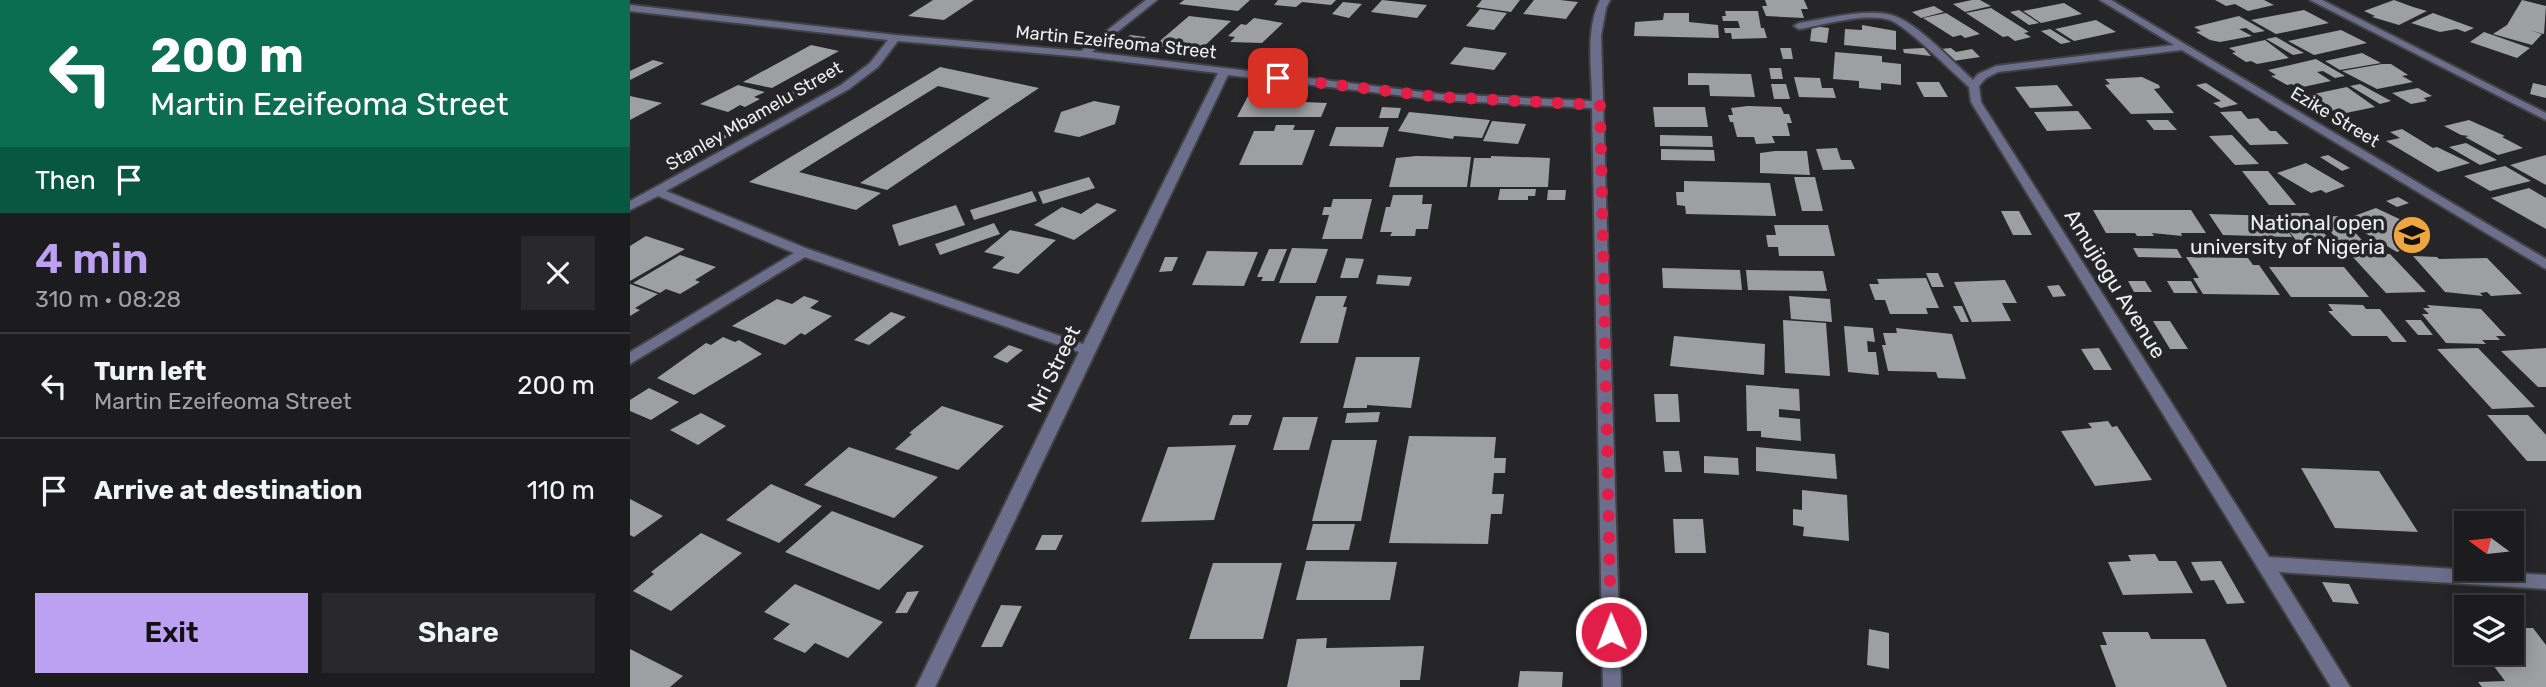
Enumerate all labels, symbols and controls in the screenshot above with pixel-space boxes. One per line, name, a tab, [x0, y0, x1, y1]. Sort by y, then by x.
street label: Martin Ezeifeoma Street	[1015, 21, 1217, 63]
text: 200 m	[150, 26, 304, 84]
icon: left	[35, 28, 126, 119]
pin	[1248, 48, 1308, 108]
street label: Stanley Mbamelu Street	[662, 57, 846, 175]
icon: arrive	[1259, 59, 1297, 97]
street label: Ezike Street	[2287, 82, 2383, 152]
text: Martin Ezeifeoma Street	[150, 85, 509, 123]
icon: arrive	[110, 161, 148, 199]
text: Then	[35, 165, 96, 196]
street label: Amujiogu Avenue	[2059, 204, 2171, 363]
place label: National open university of Nigeria	[2190, 210, 2385, 259]
school or university icon: National open university of Nigeria	[2391, 214, 2433, 256]
text: 4 min	[35, 234, 149, 284]
button: close	[521, 236, 595, 310]
text: 310 m · 08:28	[35, 285, 181, 313]
street label: Nri Street	[1022, 321, 1085, 416]
text: Turn left	[94, 356, 206, 387]
icon: left	[35, 367, 73, 405]
text: 200 m	[517, 370, 595, 401]
text: Martin Ezeifeoma Street	[94, 387, 352, 415]
icon: arrive	[35, 472, 73, 510]
text: Arrive at destination	[94, 475, 362, 506]
text: 110 m	[527, 475, 595, 506]
north arrow	[2454, 511, 2524, 581]
map controls	[2454, 511, 2524, 665]
button: Exit	[35, 593, 308, 673]
button: Share	[322, 593, 595, 673]
position arrow	[1574, 595, 1648, 669]
button: layers	[2454, 595, 2524, 665]

